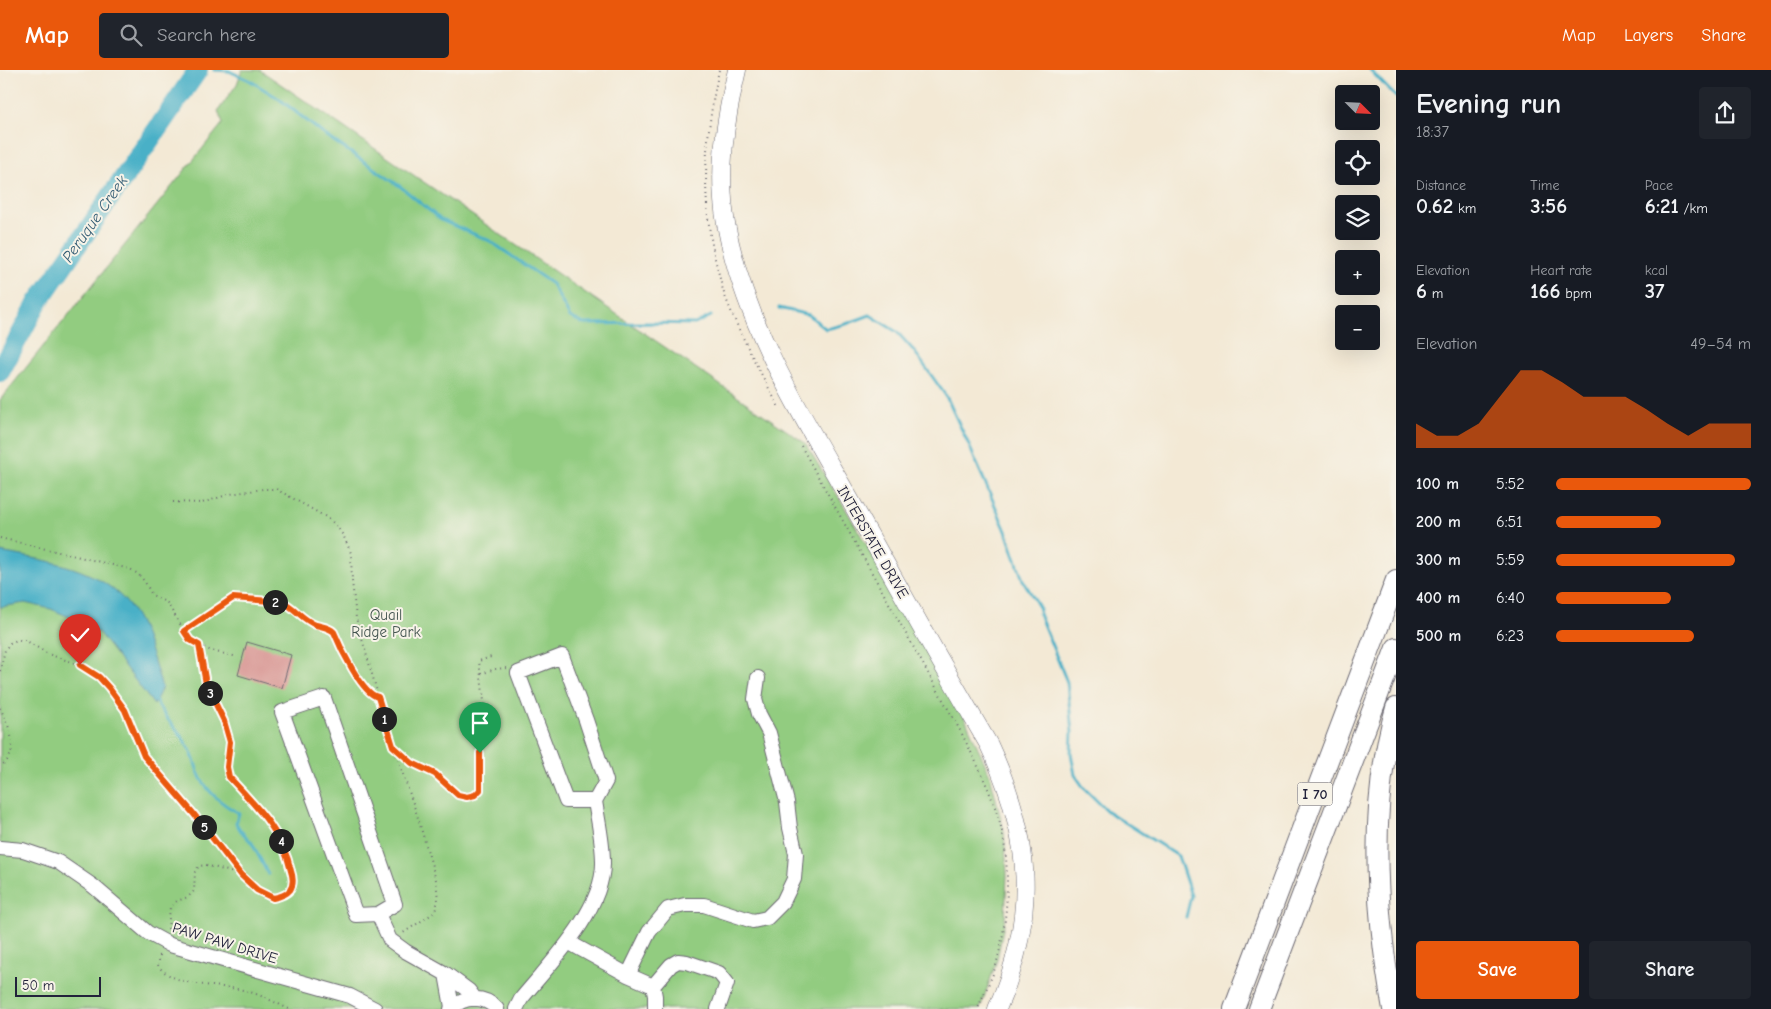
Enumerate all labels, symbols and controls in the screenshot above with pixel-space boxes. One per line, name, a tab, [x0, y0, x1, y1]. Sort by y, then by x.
search box	[99, 13, 449, 58]
text: Map	[25, 21, 69, 49]
icon: search	[117, 21, 145, 49]
text: Search here	[157, 24, 256, 46]
text: Map	[1562, 25, 1596, 46]
text: Layers	[1624, 25, 1673, 46]
text: Share	[1701, 25, 1746, 46]
north arrow	[1335, 85, 1380, 130]
map controls	[1335, 85, 1380, 350]
button: share	[1699, 87, 1751, 139]
text: Evening run	[1416, 88, 1561, 120]
text: 18:37	[1416, 123, 1449, 141]
button: locate	[1335, 140, 1380, 185]
water label: Peruque Creek	[59, 172, 132, 266]
text: Distance	[1416, 177, 1466, 194]
text: Time	[1530, 177, 1559, 194]
text: Pace	[1645, 177, 1673, 194]
text: 0.62	[1416, 194, 1453, 218]
text: 3:56	[1530, 194, 1567, 218]
text: 6:21	[1645, 194, 1679, 218]
button: layers	[1335, 195, 1380, 240]
text: km	[1453, 200, 1476, 217]
text: /km	[1679, 200, 1708, 217]
button: +	[1335, 250, 1380, 295]
text: Elevation	[1416, 262, 1470, 279]
text: Heart rate	[1530, 262, 1592, 279]
text: kcal	[1645, 262, 1668, 279]
text: 6	[1416, 279, 1427, 303]
text: 166	[1530, 279, 1561, 303]
text: 37	[1645, 279, 1664, 303]
text: m	[1427, 285, 1443, 302]
text: bpm	[1561, 285, 1592, 302]
button: −	[1335, 305, 1380, 350]
text: Elevation	[1416, 335, 1477, 353]
text: 49–54 m	[1690, 335, 1751, 353]
text: 100 m	[1416, 475, 1459, 493]
text: 5:52	[1496, 475, 1525, 493]
street label: INTERSTATE DRIVE	[833, 482, 913, 602]
text: 200 m	[1416, 513, 1461, 531]
text: 6:51	[1496, 513, 1523, 531]
text: 300 m	[1416, 551, 1461, 569]
text: 5:59	[1496, 551, 1525, 569]
text: 400 m	[1416, 589, 1460, 607]
text: 6:40	[1496, 589, 1525, 607]
pin: 2	[262, 590, 288, 614]
text: 2	[272, 594, 279, 611]
park label: Quail Ridge Park	[351, 606, 421, 641]
pin	[59, 614, 101, 665]
icon: check	[66, 621, 94, 649]
text: 500 m	[1416, 627, 1461, 645]
text: 6:23	[1496, 627, 1524, 645]
pin: 3	[198, 680, 222, 706]
text: 3	[207, 685, 214, 702]
pin	[459, 702, 501, 753]
pin: 1	[372, 706, 396, 732]
icon: arrive	[466, 709, 494, 737]
text: 1	[382, 711, 387, 728]
road number: I 70	[1298, 782, 1332, 806]
pin: 5	[192, 814, 216, 840]
text: 5	[201, 819, 208, 836]
pin: 4	[268, 828, 294, 854]
text: 4	[278, 833, 285, 850]
street label: PAW PAW DRIVE	[170, 918, 280, 968]
button: Save	[1416, 941, 1579, 999]
button: Share	[1589, 941, 1751, 999]
scale bar	[15, 974, 101, 997]
text: 50 m	[22, 977, 54, 994]

